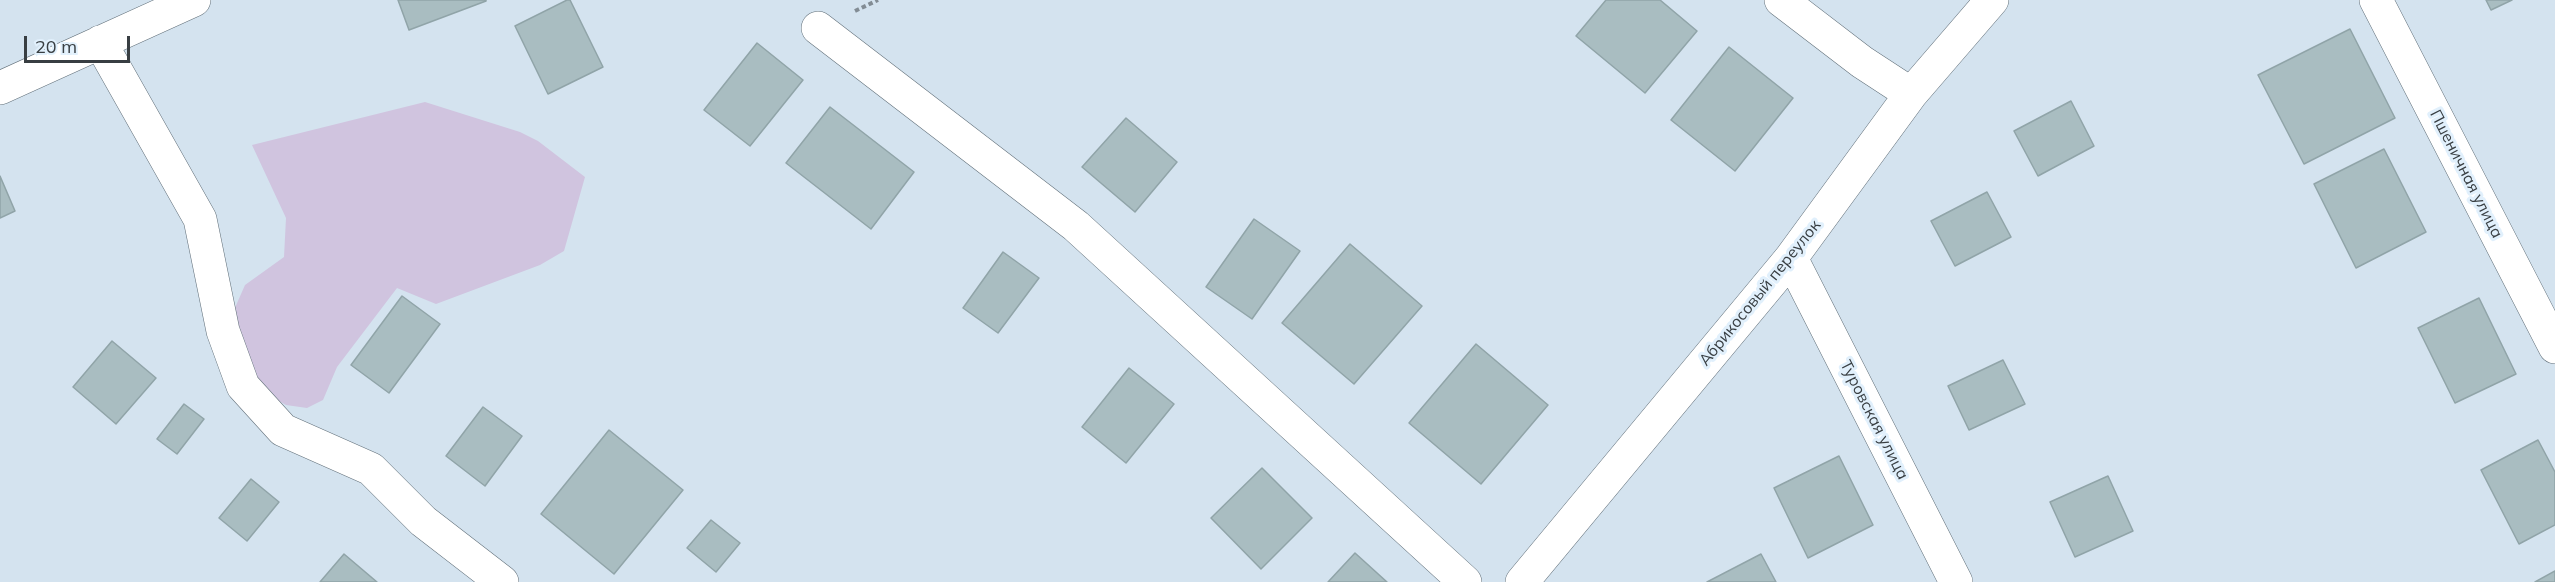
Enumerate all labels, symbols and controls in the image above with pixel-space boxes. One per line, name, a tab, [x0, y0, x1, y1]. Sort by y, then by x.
scale bar	[27, 24, 134, 62]
text: 20 m	[35, 35, 77, 58]
street label: Пшеничная улица	[2425, 107, 2507, 241]
street label: Абрикосовый переулок	[1695, 216, 1825, 370]
street label: Туровская улица	[1836, 357, 1912, 483]

